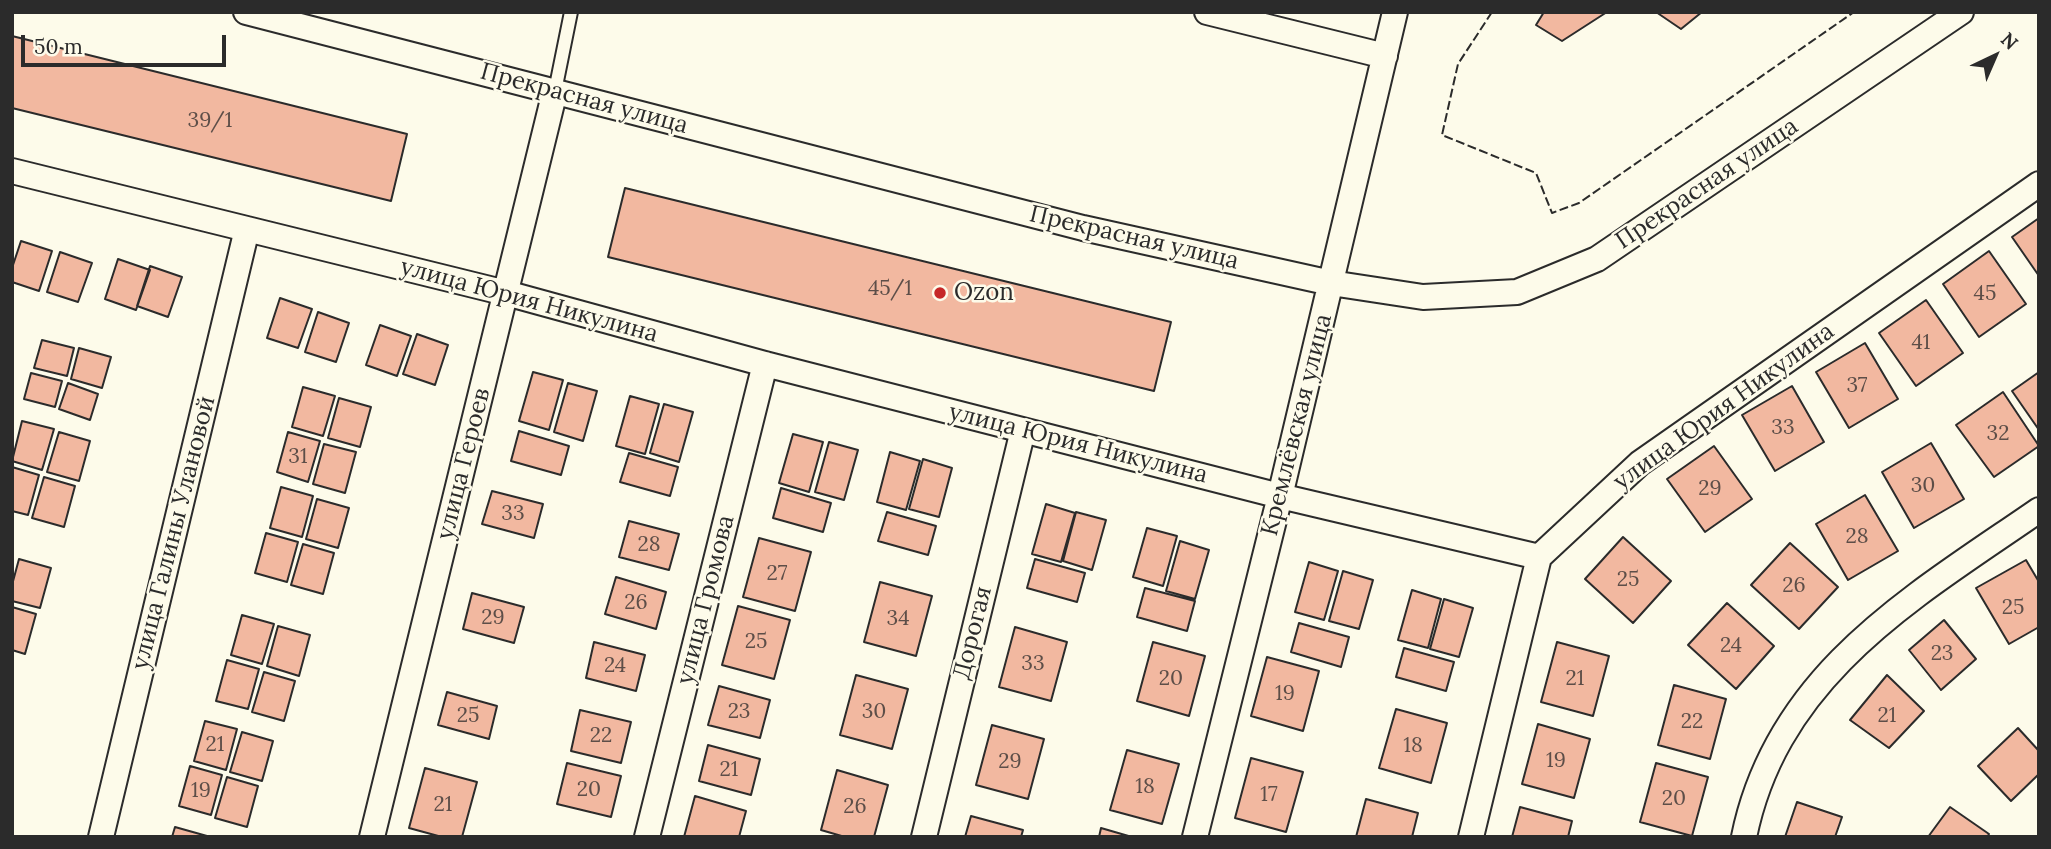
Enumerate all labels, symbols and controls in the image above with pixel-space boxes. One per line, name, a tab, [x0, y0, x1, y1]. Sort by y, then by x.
scale bar	[24, 21, 229, 65]
north arrow	[1960, 21, 2030, 91]
text: N	[1996, 27, 2023, 55]
text: 50 m	[34, 33, 83, 60]
street label: Прекрасная улица	[477, 57, 691, 141]
house number: 39/1	[188, 108, 232, 134]
street label: Прекрасная улица	[1610, 112, 1804, 256]
street label: Прекрасная улица	[1027, 200, 1241, 276]
street label: улица Юрия Никулина	[397, 253, 661, 349]
house number: 45/1	[868, 276, 912, 302]
place label: Ozon	[954, 279, 1014, 307]
house number: 45	[1974, 281, 1996, 307]
marker: Ozon	[932, 285, 948, 301]
street label: Кремлёвская улица	[1255, 311, 1339, 539]
street label: улица Юрия Никулина	[1608, 317, 1840, 497]
house number: 41	[1911, 330, 1931, 356]
house number: 37	[1847, 373, 1867, 399]
street label: улица Героев	[431, 385, 497, 543]
street label: улица Галины Улановой	[126, 393, 222, 673]
street label: улица Юрия Никулина	[946, 398, 1210, 490]
house number: 33	[1771, 415, 1795, 441]
house number: 32	[1987, 421, 2009, 447]
house number: 31	[288, 444, 308, 470]
house number: 30	[1911, 473, 1935, 499]
house number: 29	[1698, 476, 1722, 502]
house number: 33	[501, 501, 525, 527]
street label: улица Громова	[671, 512, 741, 688]
house number: 28	[1845, 524, 1869, 550]
house number: 28	[637, 532, 661, 558]
house number: 27	[767, 561, 787, 587]
house number: 25	[1617, 567, 1639, 593]
house number: 26	[1782, 573, 1806, 599]
street label: Дорогая	[948, 583, 998, 683]
house number: 26	[624, 590, 648, 616]
house number: 25	[2002, 595, 2024, 621]
house number: 29	[481, 605, 505, 631]
house number: 34	[886, 606, 910, 632]
house number: 25	[745, 629, 767, 655]
house number: 24	[1720, 633, 1742, 659]
house number: 23	[1931, 641, 1953, 667]
house number: 33	[1021, 651, 1045, 677]
house number: 24	[604, 653, 626, 679]
house number: 20	[1159, 666, 1183, 692]
house number: 21	[1566, 666, 1584, 692]
house number: 19	[1275, 681, 1295, 707]
house number: 23	[728, 699, 750, 725]
house number: 30	[862, 699, 886, 725]
house number: 25	[457, 703, 479, 729]
house number: 21	[1878, 703, 1896, 729]
house number: 22	[1681, 709, 1703, 735]
house number: 22	[590, 723, 612, 749]
house number: 21	[206, 732, 224, 758]
house number: 18	[1403, 733, 1423, 759]
house number: 19	[1546, 748, 1566, 774]
house number: 29	[998, 749, 1022, 775]
house number: 21	[720, 757, 738, 783]
house number: 18	[1135, 774, 1155, 800]
house number: 20	[577, 777, 601, 803]
house number: 19	[191, 778, 211, 804]
house number: 17	[1260, 782, 1278, 808]
house number: 20	[1662, 786, 1686, 812]
house number: 21	[434, 792, 452, 818]
house number: 26	[843, 794, 867, 820]

